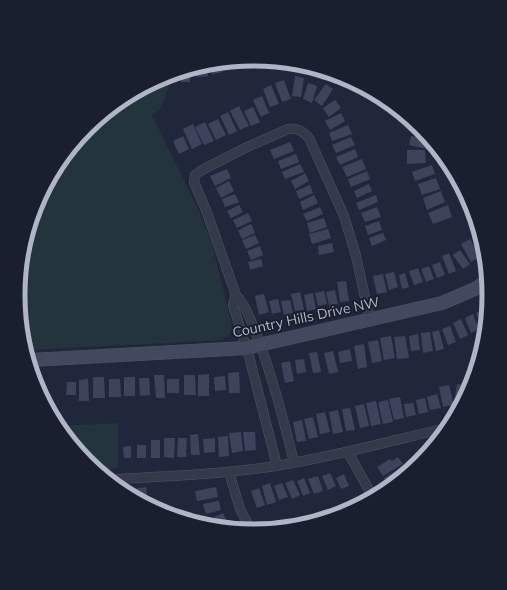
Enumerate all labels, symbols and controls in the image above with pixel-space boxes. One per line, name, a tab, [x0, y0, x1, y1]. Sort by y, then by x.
street label: Country Hills Drive NW	[231, 293, 381, 341]

